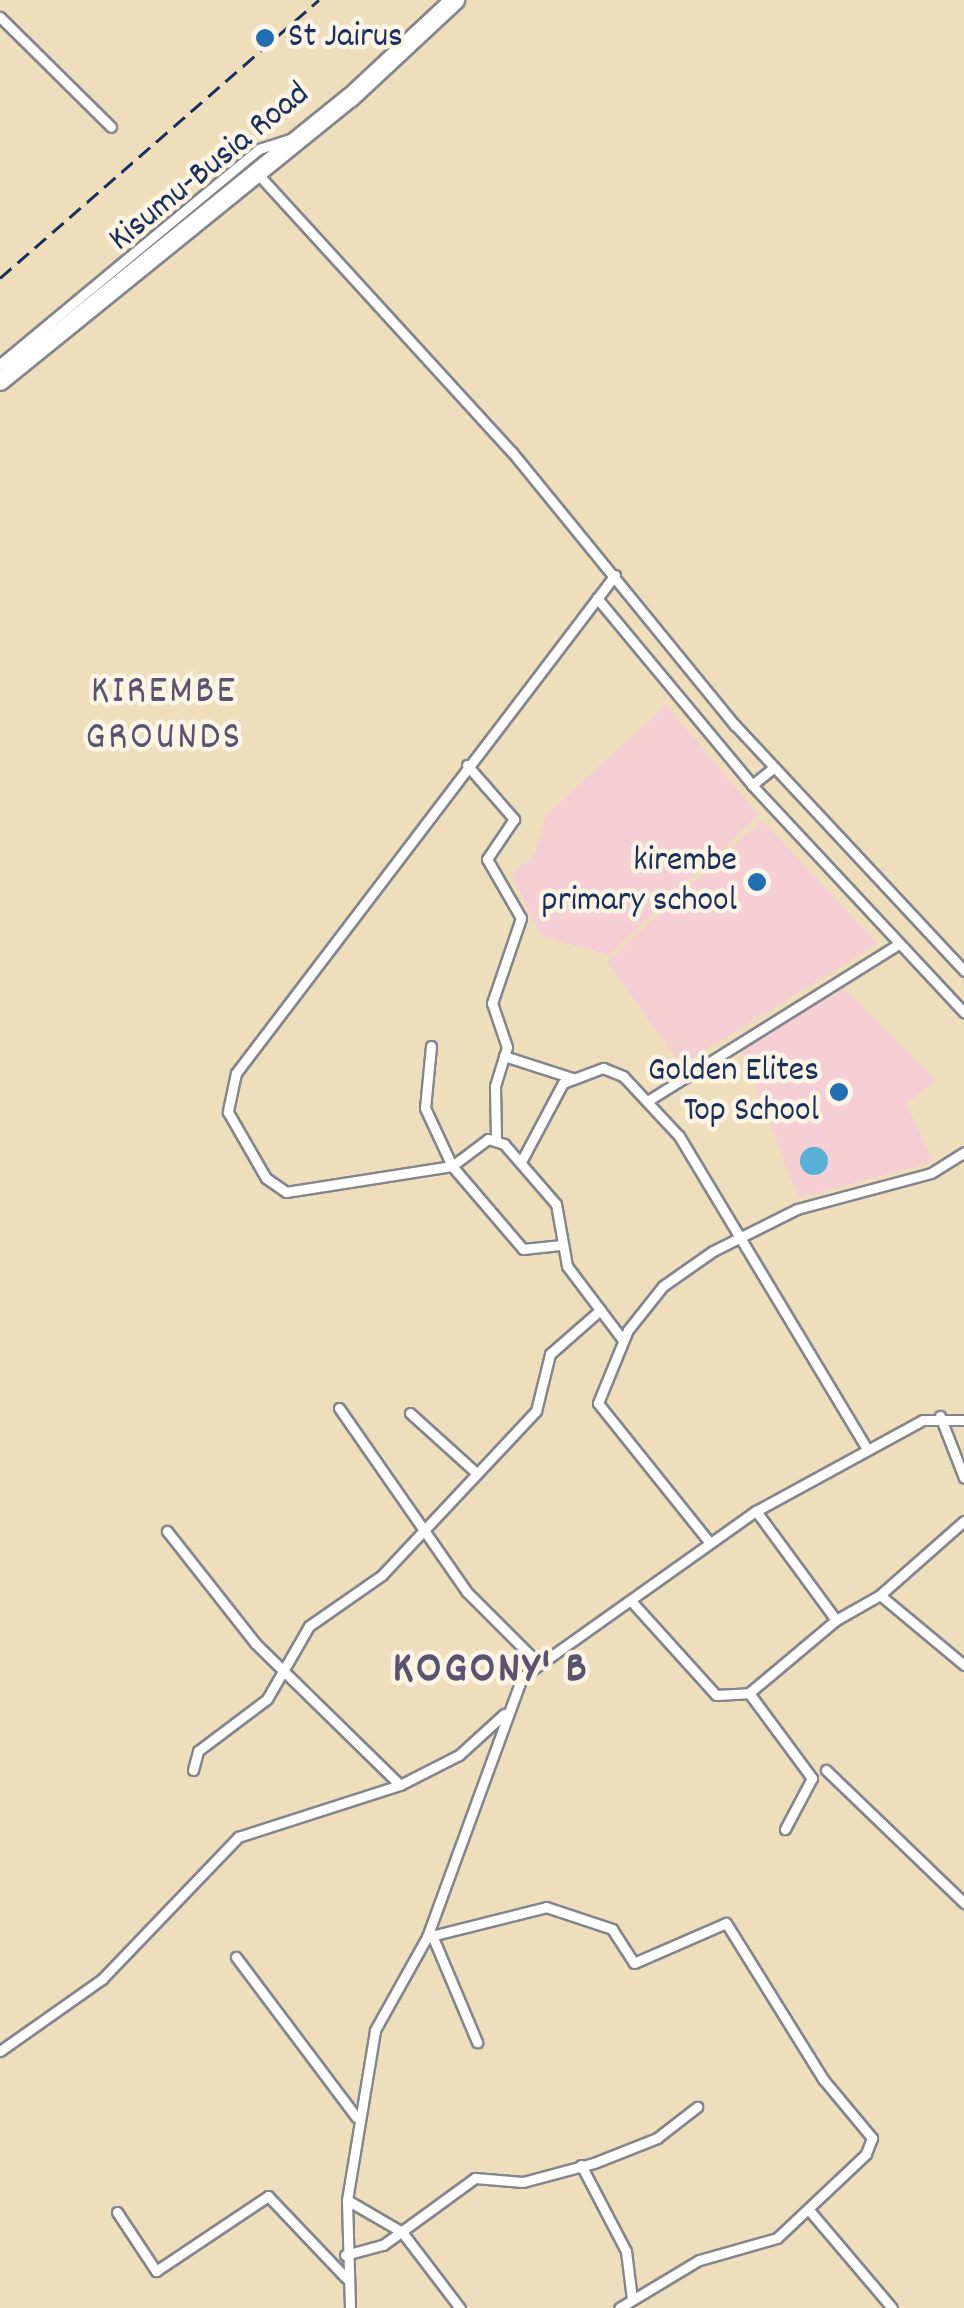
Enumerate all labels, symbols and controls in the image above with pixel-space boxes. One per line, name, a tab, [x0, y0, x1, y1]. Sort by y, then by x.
place label: St Jairus	[288, 17, 403, 59]
marker: St Jairus	[252, 25, 278, 51]
street label: Kisumu-Busia Road	[101, 74, 319, 262]
district label: KIREMBE GROUNDS	[85, 670, 243, 764]
place label: kirembe primary school	[542, 841, 737, 923]
marker: kirembe primary school	[746, 871, 768, 893]
place label: Golden Elites Top School	[648, 1051, 819, 1133]
marker: Golden Elites Top School	[828, 1081, 850, 1103]
district label: KOGONY' B	[393, 1645, 589, 1699]

